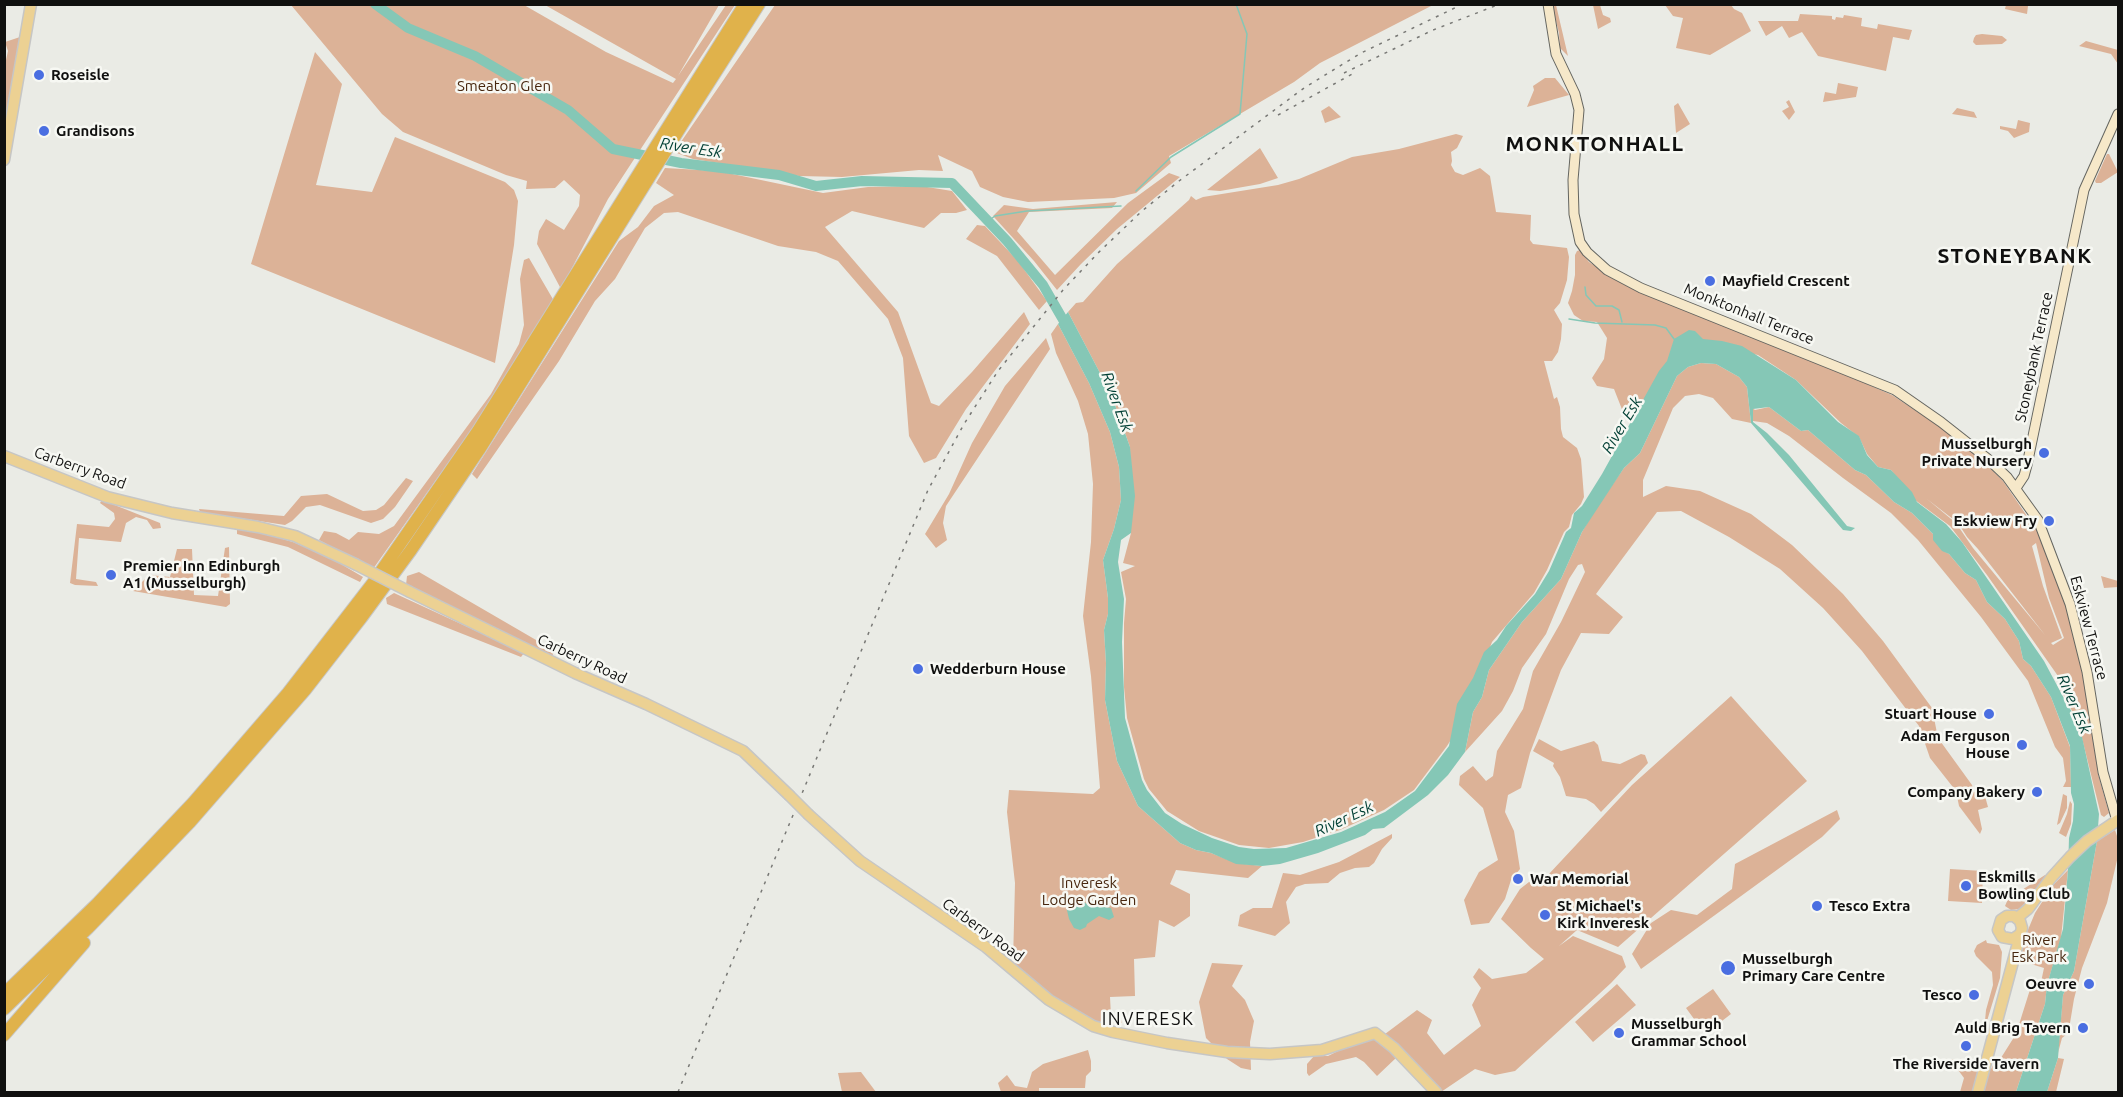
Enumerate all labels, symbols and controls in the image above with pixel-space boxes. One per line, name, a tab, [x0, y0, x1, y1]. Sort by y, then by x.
place label: Roseisle	[51, 66, 110, 84]
marker: Roseisle	[32, 68, 46, 82]
park label: Smeaton Glen	[457, 77, 551, 95]
place label: Grandisons	[56, 122, 134, 140]
marker: Grandisons	[37, 124, 51, 138]
district label: MONKTONHALL	[1505, 131, 1685, 157]
water label: River Esk	[658, 134, 724, 162]
district label: STONEYBANK	[1937, 243, 2093, 269]
place label: Mayfield Crescent	[1722, 272, 1850, 290]
marker: Mayfield Crescent	[1703, 274, 1717, 288]
street label: Monktonhall Terrace	[1681, 280, 1817, 348]
street label: Stoneybank Terrace	[2011, 290, 2057, 424]
water label: River Esk	[1097, 369, 1137, 435]
water label: River Esk	[1598, 393, 1646, 457]
place label: Musselburgh Private Nursery	[1921, 435, 2032, 470]
street label: Carberry Road	[32, 443, 128, 493]
marker: Musselburgh Private Nursery	[2037, 446, 2051, 460]
place label: Eskview Fry	[1954, 512, 2037, 530]
marker: Eskview Fry	[2042, 514, 2056, 528]
place label: Premier Inn Edinburgh A1 (Musselburgh)	[123, 557, 280, 592]
marker: Premier Inn Edinburgh A1 (Musselburgh)	[104, 568, 118, 582]
street label: Eskview Terrace	[2066, 574, 2112, 682]
street label: Carberry Road	[534, 630, 630, 688]
place label: Wedderburn House	[930, 660, 1066, 678]
marker: Wedderburn House	[911, 662, 925, 676]
water label: River Esk	[2053, 671, 2095, 737]
place label: Stuart House	[1885, 705, 1977, 723]
marker: Stuart House	[1982, 707, 1996, 721]
place label: Adam Ferguson House	[1900, 727, 2010, 762]
marker: Adam Ferguson House	[2015, 738, 2029, 752]
place label: Company Bakery	[1907, 783, 2025, 801]
marker: Company Bakery	[2030, 785, 2044, 799]
water label: River Esk	[1311, 797, 1377, 841]
place label: Eskmills Bowling Club	[1978, 868, 2070, 903]
place label: War Memorial	[1530, 870, 1629, 888]
marker: War Memorial	[1511, 872, 1525, 886]
park label: Inveresk Lodge Garden	[1042, 874, 1136, 909]
marker: Eskmills Bowling Club	[1959, 879, 1973, 893]
street label: Carberry Road	[939, 894, 1027, 966]
place label: St Michael's Kirk Inveresk	[1557, 897, 1649, 932]
place label: Tesco Extra	[1829, 897, 1910, 915]
marker: Tesco Extra	[1810, 899, 1824, 913]
marker: St Michael's Kirk Inveresk	[1538, 908, 1552, 922]
park label: River Esk Park	[2011, 931, 2067, 966]
place label: Musselburgh Primary Care Centre	[1742, 950, 1885, 985]
marker: Musselburgh Primary Care Centre	[1719, 959, 1737, 977]
place label: Oeuvre	[2025, 975, 2077, 993]
marker: Oeuvre	[2082, 977, 2096, 991]
place label: Tesco	[1922, 986, 1962, 1004]
marker: Tesco	[1967, 988, 1981, 1002]
district label: INVERESK	[1102, 1008, 1194, 1030]
place label: Musselburgh Grammar School	[1631, 1015, 1747, 1050]
place label: Auld Brig Tavern	[1954, 1019, 2071, 1037]
marker: Auld Brig Tavern	[2076, 1021, 2090, 1035]
marker: Musselburgh Grammar School	[1612, 1026, 1626, 1040]
marker: The Riverside Tavern	[1959, 1039, 1973, 1053]
place label: The Riverside Tavern	[1893, 1055, 2039, 1073]

